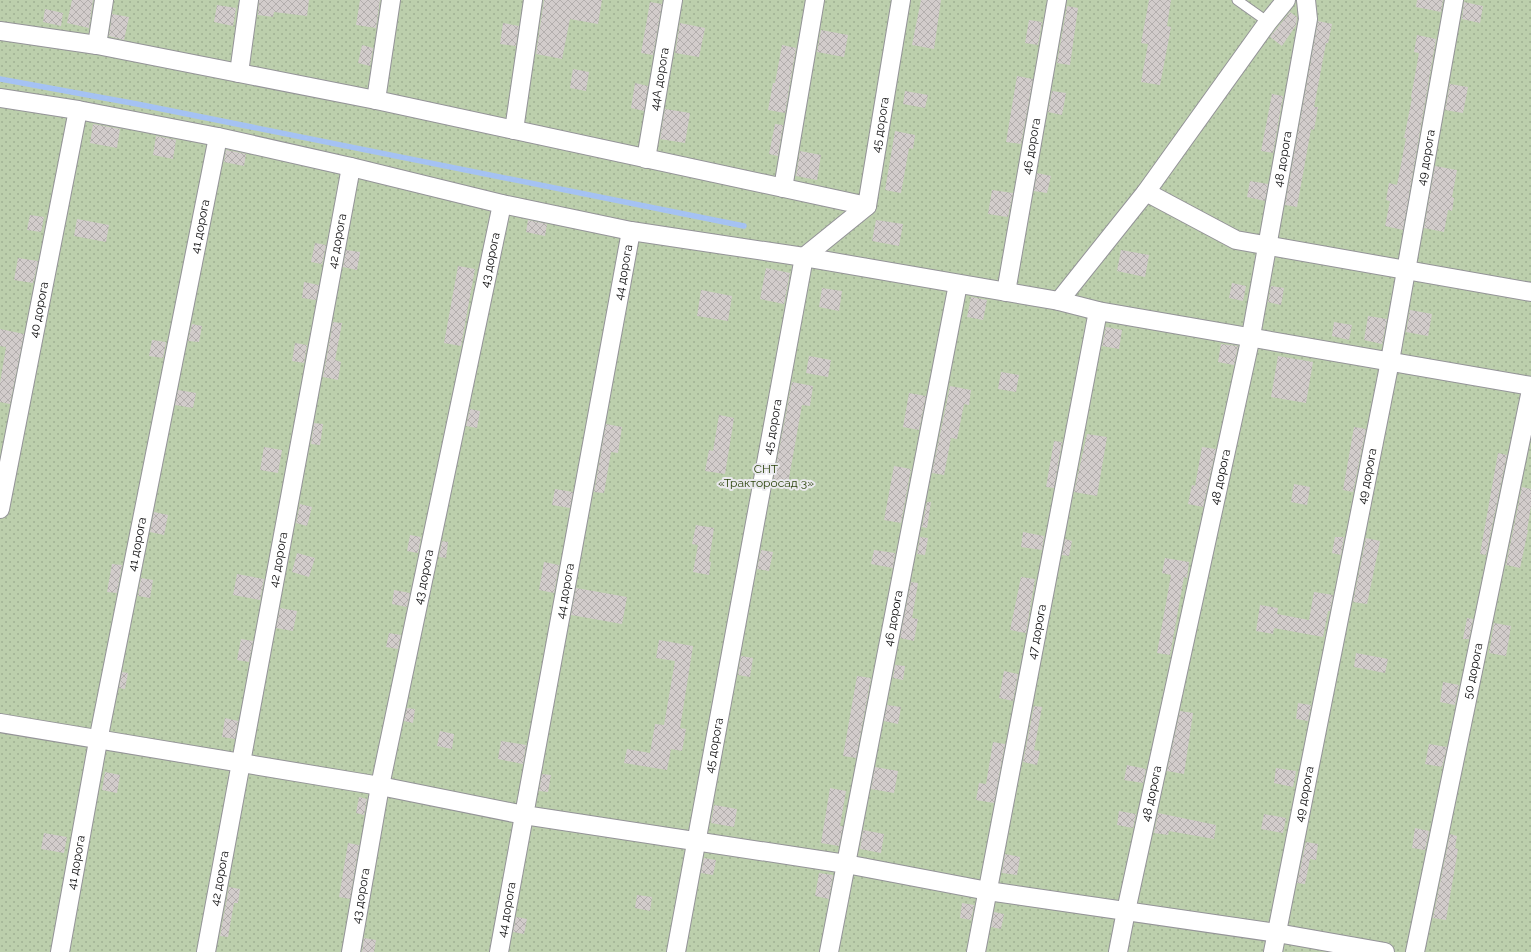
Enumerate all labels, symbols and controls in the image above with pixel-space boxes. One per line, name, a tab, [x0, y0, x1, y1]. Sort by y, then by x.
street label: 44А дорога	[647, 46, 672, 112]
street label: 45 дорога	[869, 96, 892, 154]
street label: 46 дорога	[1020, 117, 1043, 175]
street label: 49 дорога	[1414, 128, 1438, 187]
street label: 48 дорога	[1271, 130, 1295, 188]
street label: 41 дорога	[188, 198, 212, 255]
street label: 42 дорога	[325, 212, 349, 270]
street label: 43 дорога	[478, 231, 503, 289]
street label: 44 дорога	[611, 243, 635, 301]
street label: 40 дорога	[27, 280, 51, 339]
street label: 45 дорога	[761, 398, 785, 456]
street label: 49 дорога	[1355, 447, 1380, 505]
street label: 48 дорога	[1207, 448, 1233, 506]
park label: СНТ «Тракторосад 3»	[718, 462, 814, 490]
street label: 41 дорога	[125, 516, 149, 573]
street label: 42 дорога	[267, 531, 290, 588]
street label: 43 дорога	[411, 548, 436, 606]
street label: 44 дорога	[553, 562, 577, 620]
street label: 46 дорога	[881, 589, 906, 647]
street label: 47 дорога	[1025, 603, 1049, 661]
street label: 50 дорога	[1460, 642, 1486, 700]
street label: 45 дорога	[702, 717, 726, 774]
street label: 48 дорога	[1139, 764, 1164, 823]
street label: 49 дорога	[1292, 765, 1317, 823]
street label: 41 дорога	[64, 834, 88, 891]
street label: 42 дорога	[208, 849, 232, 907]
street label: 43 дорога	[349, 867, 373, 925]
street label: 44 дорога	[495, 881, 519, 939]

